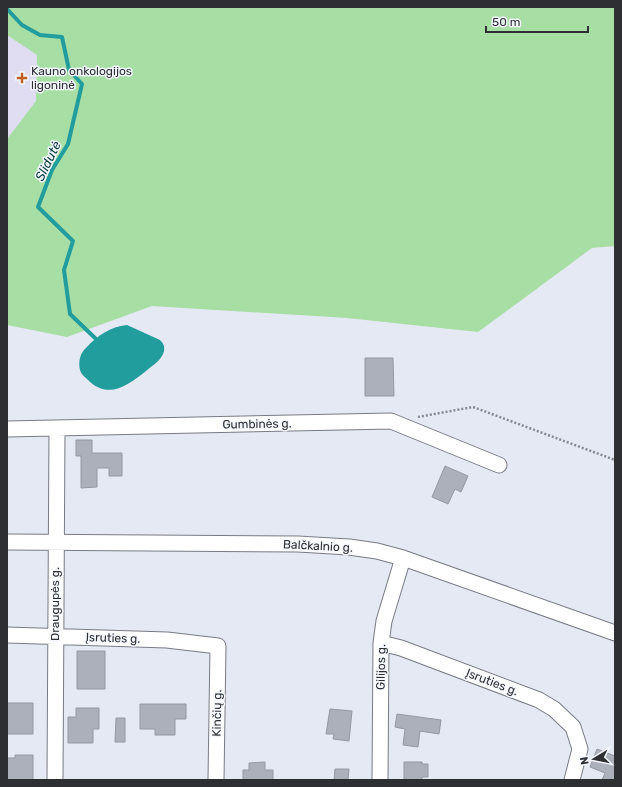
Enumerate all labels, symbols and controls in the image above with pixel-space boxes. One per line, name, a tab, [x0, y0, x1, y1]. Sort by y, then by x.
scale bar	[486, 8, 588, 34]
text: 50 m	[492, 15, 520, 29]
place label: Kauno onkologijos ligoninė	[31, 64, 132, 92]
marker: Kauno onkologijos ligoninė	[16, 72, 28, 84]
water label: Slidutė	[32, 139, 64, 183]
street label: Gumbinės g.	[222, 416, 292, 432]
street label: Balčkalnio g.	[283, 537, 353, 555]
street label: Draugupės g.	[48, 567, 62, 641]
street label: Įsruties g.	[85, 630, 141, 646]
street label: Gilijos g.	[374, 644, 388, 690]
street label: Įsruties g.	[464, 666, 520, 698]
street label: Kinčių g.	[210, 689, 224, 737]
north arrow	[574, 739, 614, 779]
text: N	[578, 756, 592, 766]

